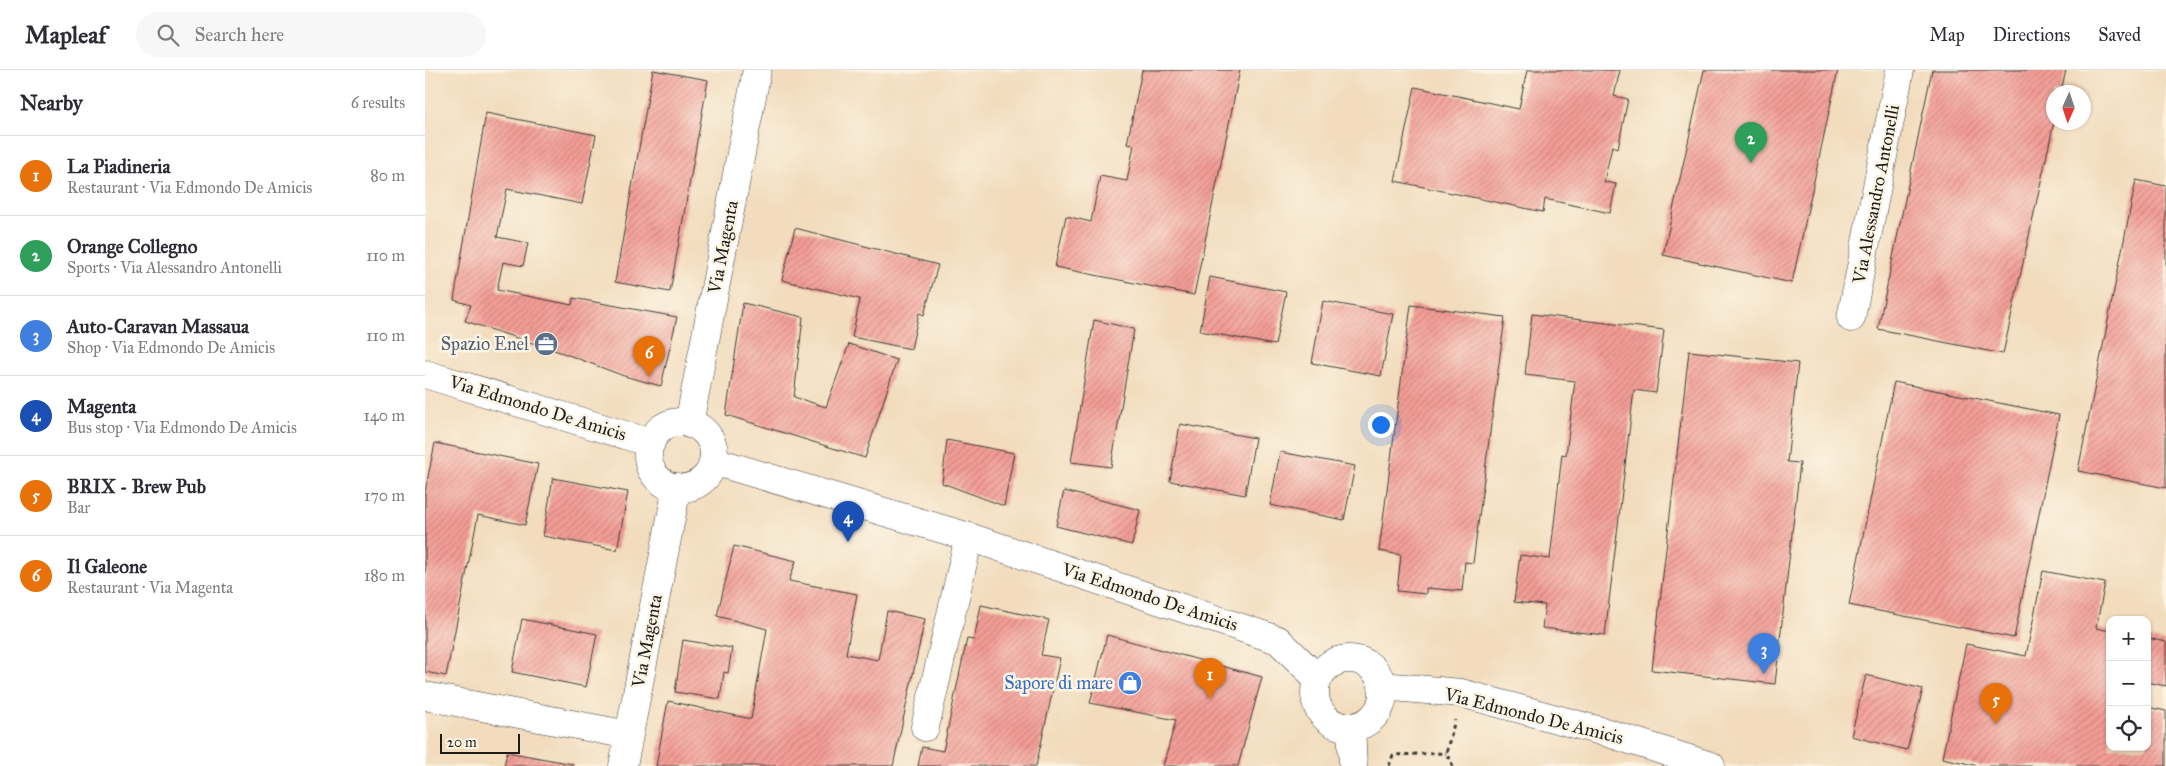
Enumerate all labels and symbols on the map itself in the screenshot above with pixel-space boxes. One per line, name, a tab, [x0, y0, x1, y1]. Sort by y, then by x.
north arrow	[2046, 85, 2091, 130]
street label: Via Alessandro Antonelli	[1848, 103, 1904, 286]
pin: 2	[1735, 122, 1767, 163]
street label: Via Magenta	[703, 198, 744, 297]
office icon: Spazio Enel	[533, 331, 559, 357]
place label: Spazio Enel	[441, 333, 529, 355]
pin: 6	[633, 336, 665, 377]
street label: Via Edmondo De Amicis	[446, 370, 629, 445]
your location	[1368, 412, 1394, 438]
pin: 4	[832, 501, 864, 542]
street label: Via Edmondo De Amicis	[1058, 558, 1241, 636]
street label: Via Magenta	[627, 592, 668, 691]
pin: 3	[1748, 633, 1780, 674]
pin: 1	[1194, 658, 1226, 699]
shop icon: Sapore di mare	[1117, 670, 1143, 696]
place label: Sapore di mare	[1004, 672, 1113, 694]
street label: Via Edmondo De Amicis	[1441, 683, 1626, 749]
pin: 5	[1980, 683, 2012, 724]
scale bar	[440, 731, 520, 754]

